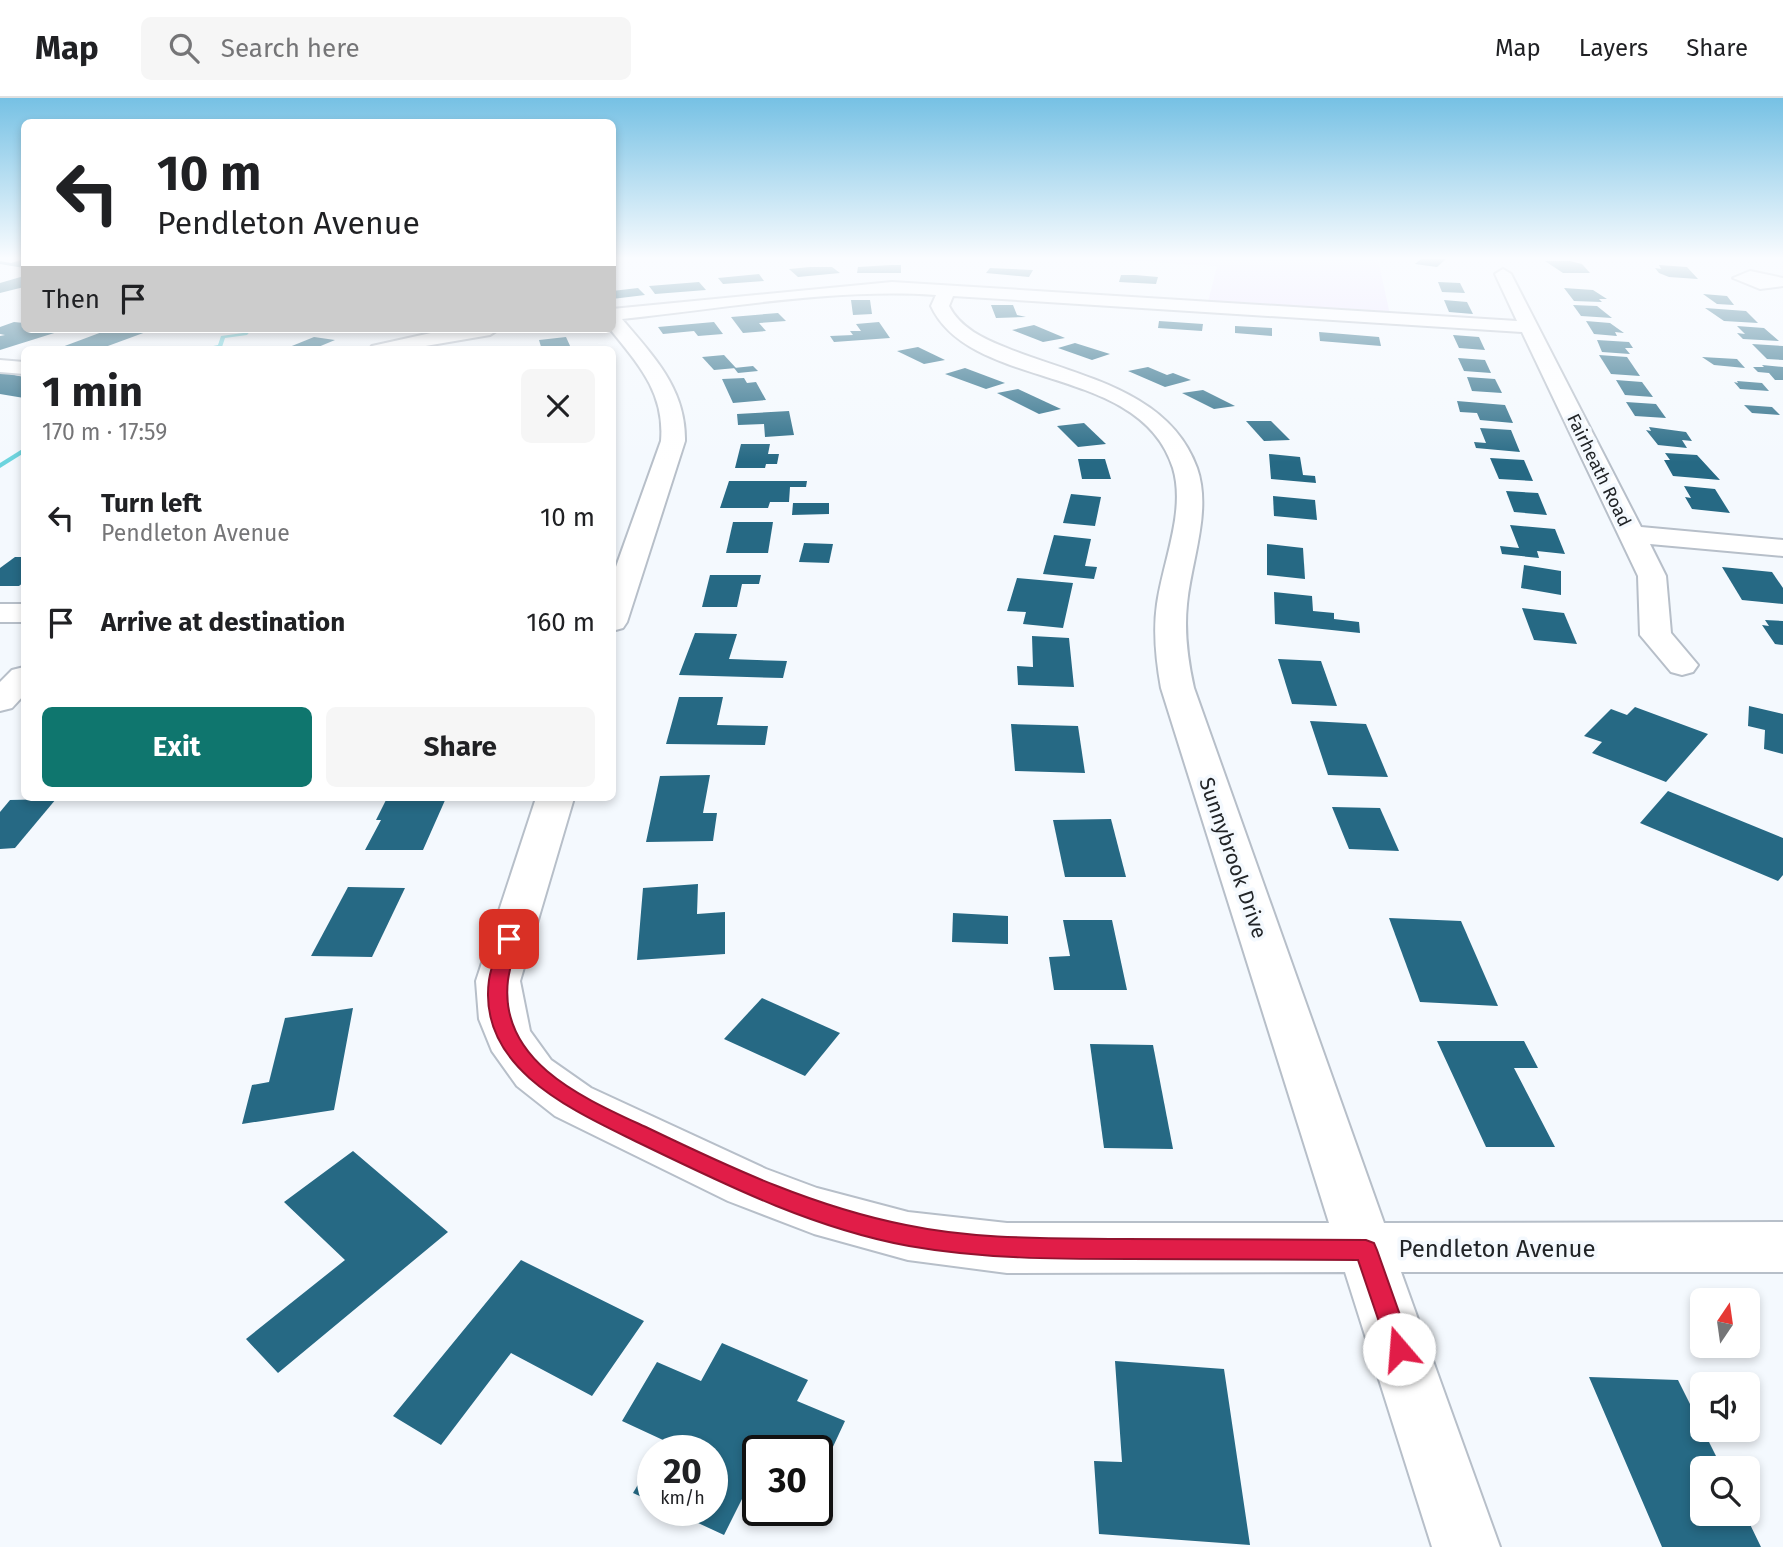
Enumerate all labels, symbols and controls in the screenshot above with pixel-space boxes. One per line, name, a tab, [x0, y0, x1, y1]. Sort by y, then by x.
search box	[141, 17, 631, 80]
text: Map	[35, 28, 99, 68]
icon: search	[165, 29, 203, 67]
text: Search here	[221, 33, 360, 64]
text: Map	[1495, 34, 1541, 62]
text: Layers	[1579, 34, 1648, 62]
text: Share	[1686, 34, 1748, 62]
text: 10 m	[157, 144, 261, 203]
icon: left	[42, 147, 133, 238]
text: Pendleton Avenue	[157, 204, 420, 242]
icon: arrive	[114, 280, 152, 318]
text: Then	[42, 284, 100, 315]
text: 1 min	[42, 367, 143, 417]
button: close	[521, 369, 595, 443]
street label: Fairheath Road	[1562, 410, 1636, 530]
text: 170 m · 17:59	[42, 418, 167, 446]
text: Turn left	[101, 488, 202, 519]
icon: left	[42, 499, 80, 537]
text: 10 m	[540, 502, 595, 533]
text: Pendleton Avenue	[101, 519, 290, 547]
icon: arrive	[42, 604, 80, 642]
text: Arrive at destination	[101, 607, 345, 638]
text: 160 m	[526, 607, 595, 638]
button: Exit	[42, 707, 312, 787]
button: Share	[326, 707, 595, 787]
street label: Sunnybrook Drive	[1193, 774, 1273, 942]
pin	[479, 909, 539, 969]
icon: arrive	[490, 920, 528, 958]
street label: Pendleton Avenue	[1398, 1235, 1596, 1263]
north arrow	[1690, 1288, 1760, 1358]
map controls	[1690, 1288, 1760, 1526]
position arrow	[1362, 1312, 1436, 1386]
button: sound	[1690, 1372, 1760, 1442]
speed limit sign: 30	[742, 1435, 833, 1526]
text: 20	[663, 1450, 702, 1492]
button: search	[1690, 1456, 1760, 1526]
text: km/h	[660, 1487, 705, 1509]

